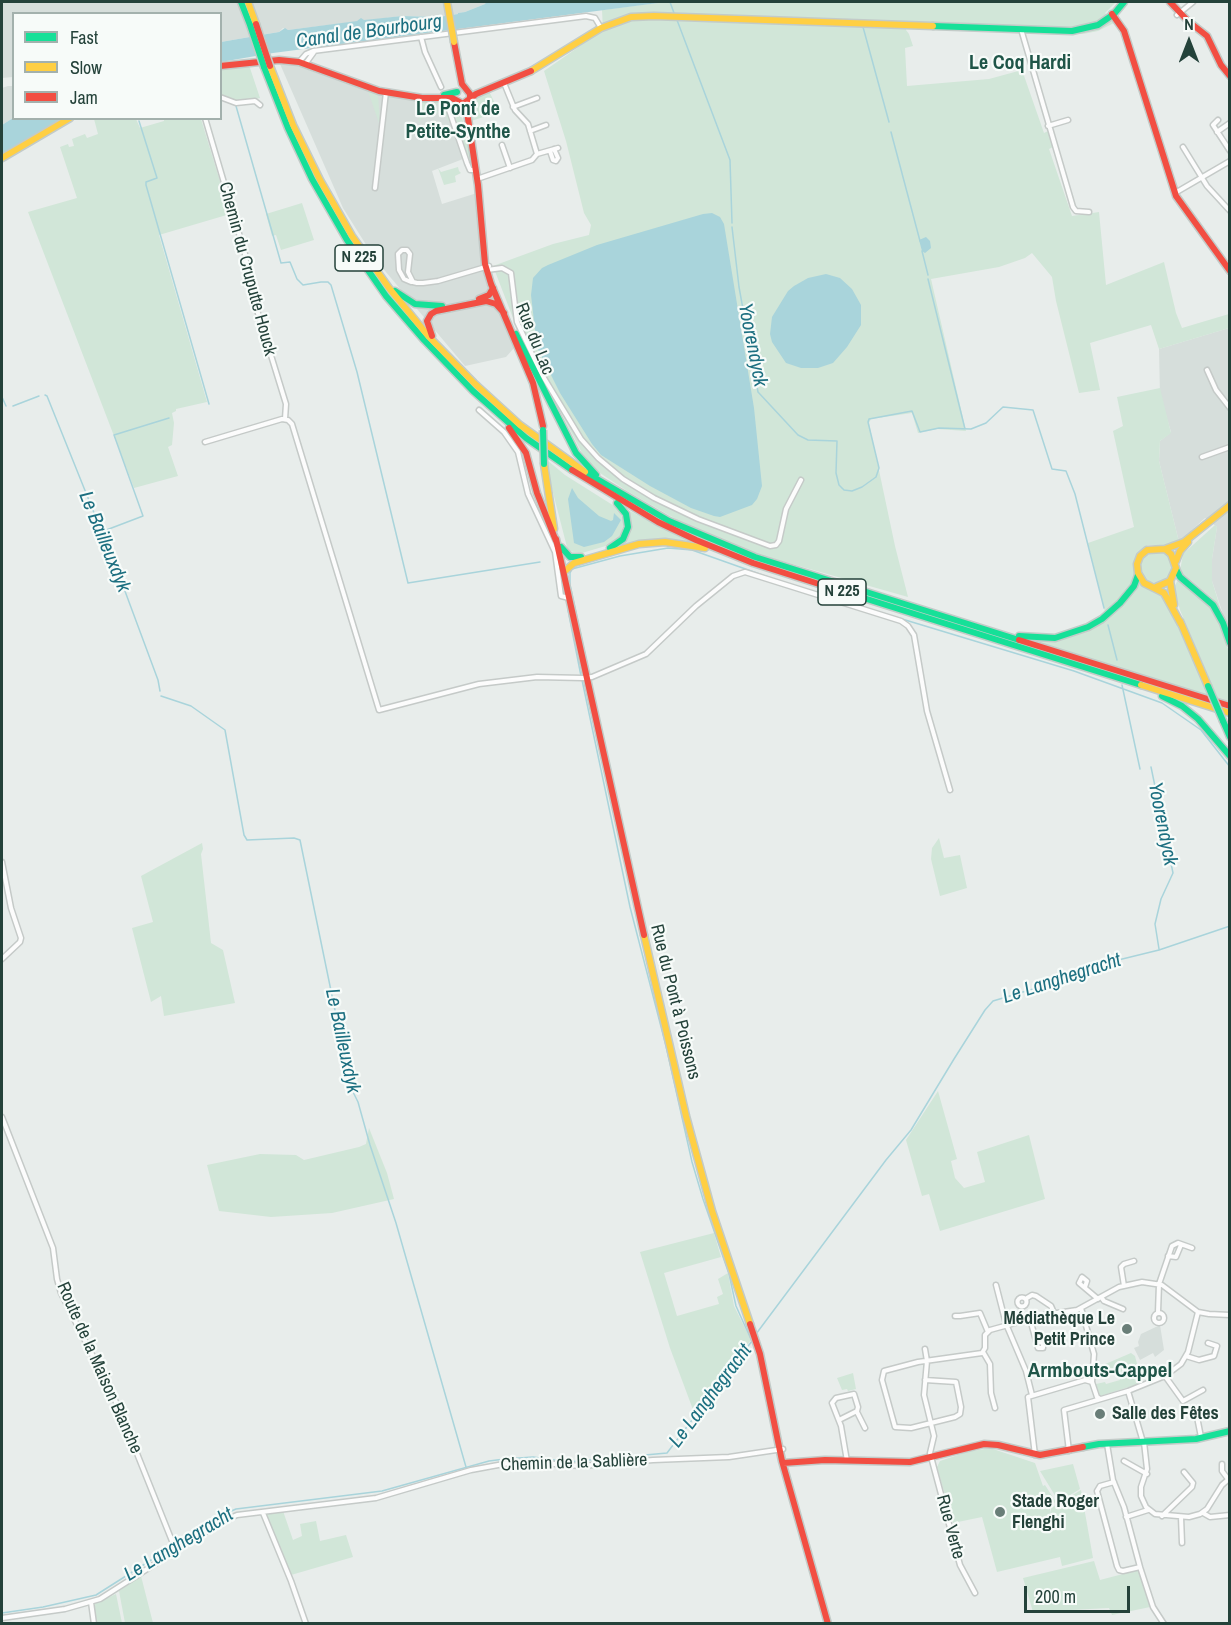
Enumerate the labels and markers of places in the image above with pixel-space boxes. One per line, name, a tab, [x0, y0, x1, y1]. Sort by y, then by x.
place label: Médiathèque Le Petit Prince	[1003, 1308, 1115, 1350]
marker: Médiathèque Le Petit Prince	[1120, 1322, 1134, 1336]
place label: Salle des Fêtes	[1112, 1403, 1219, 1425]
marker: Salle des Fêtes	[1093, 1407, 1107, 1421]
place label: Stade Roger Flenghi	[1012, 1491, 1099, 1534]
marker: Stade Roger Flenghi	[993, 1505, 1007, 1519]

